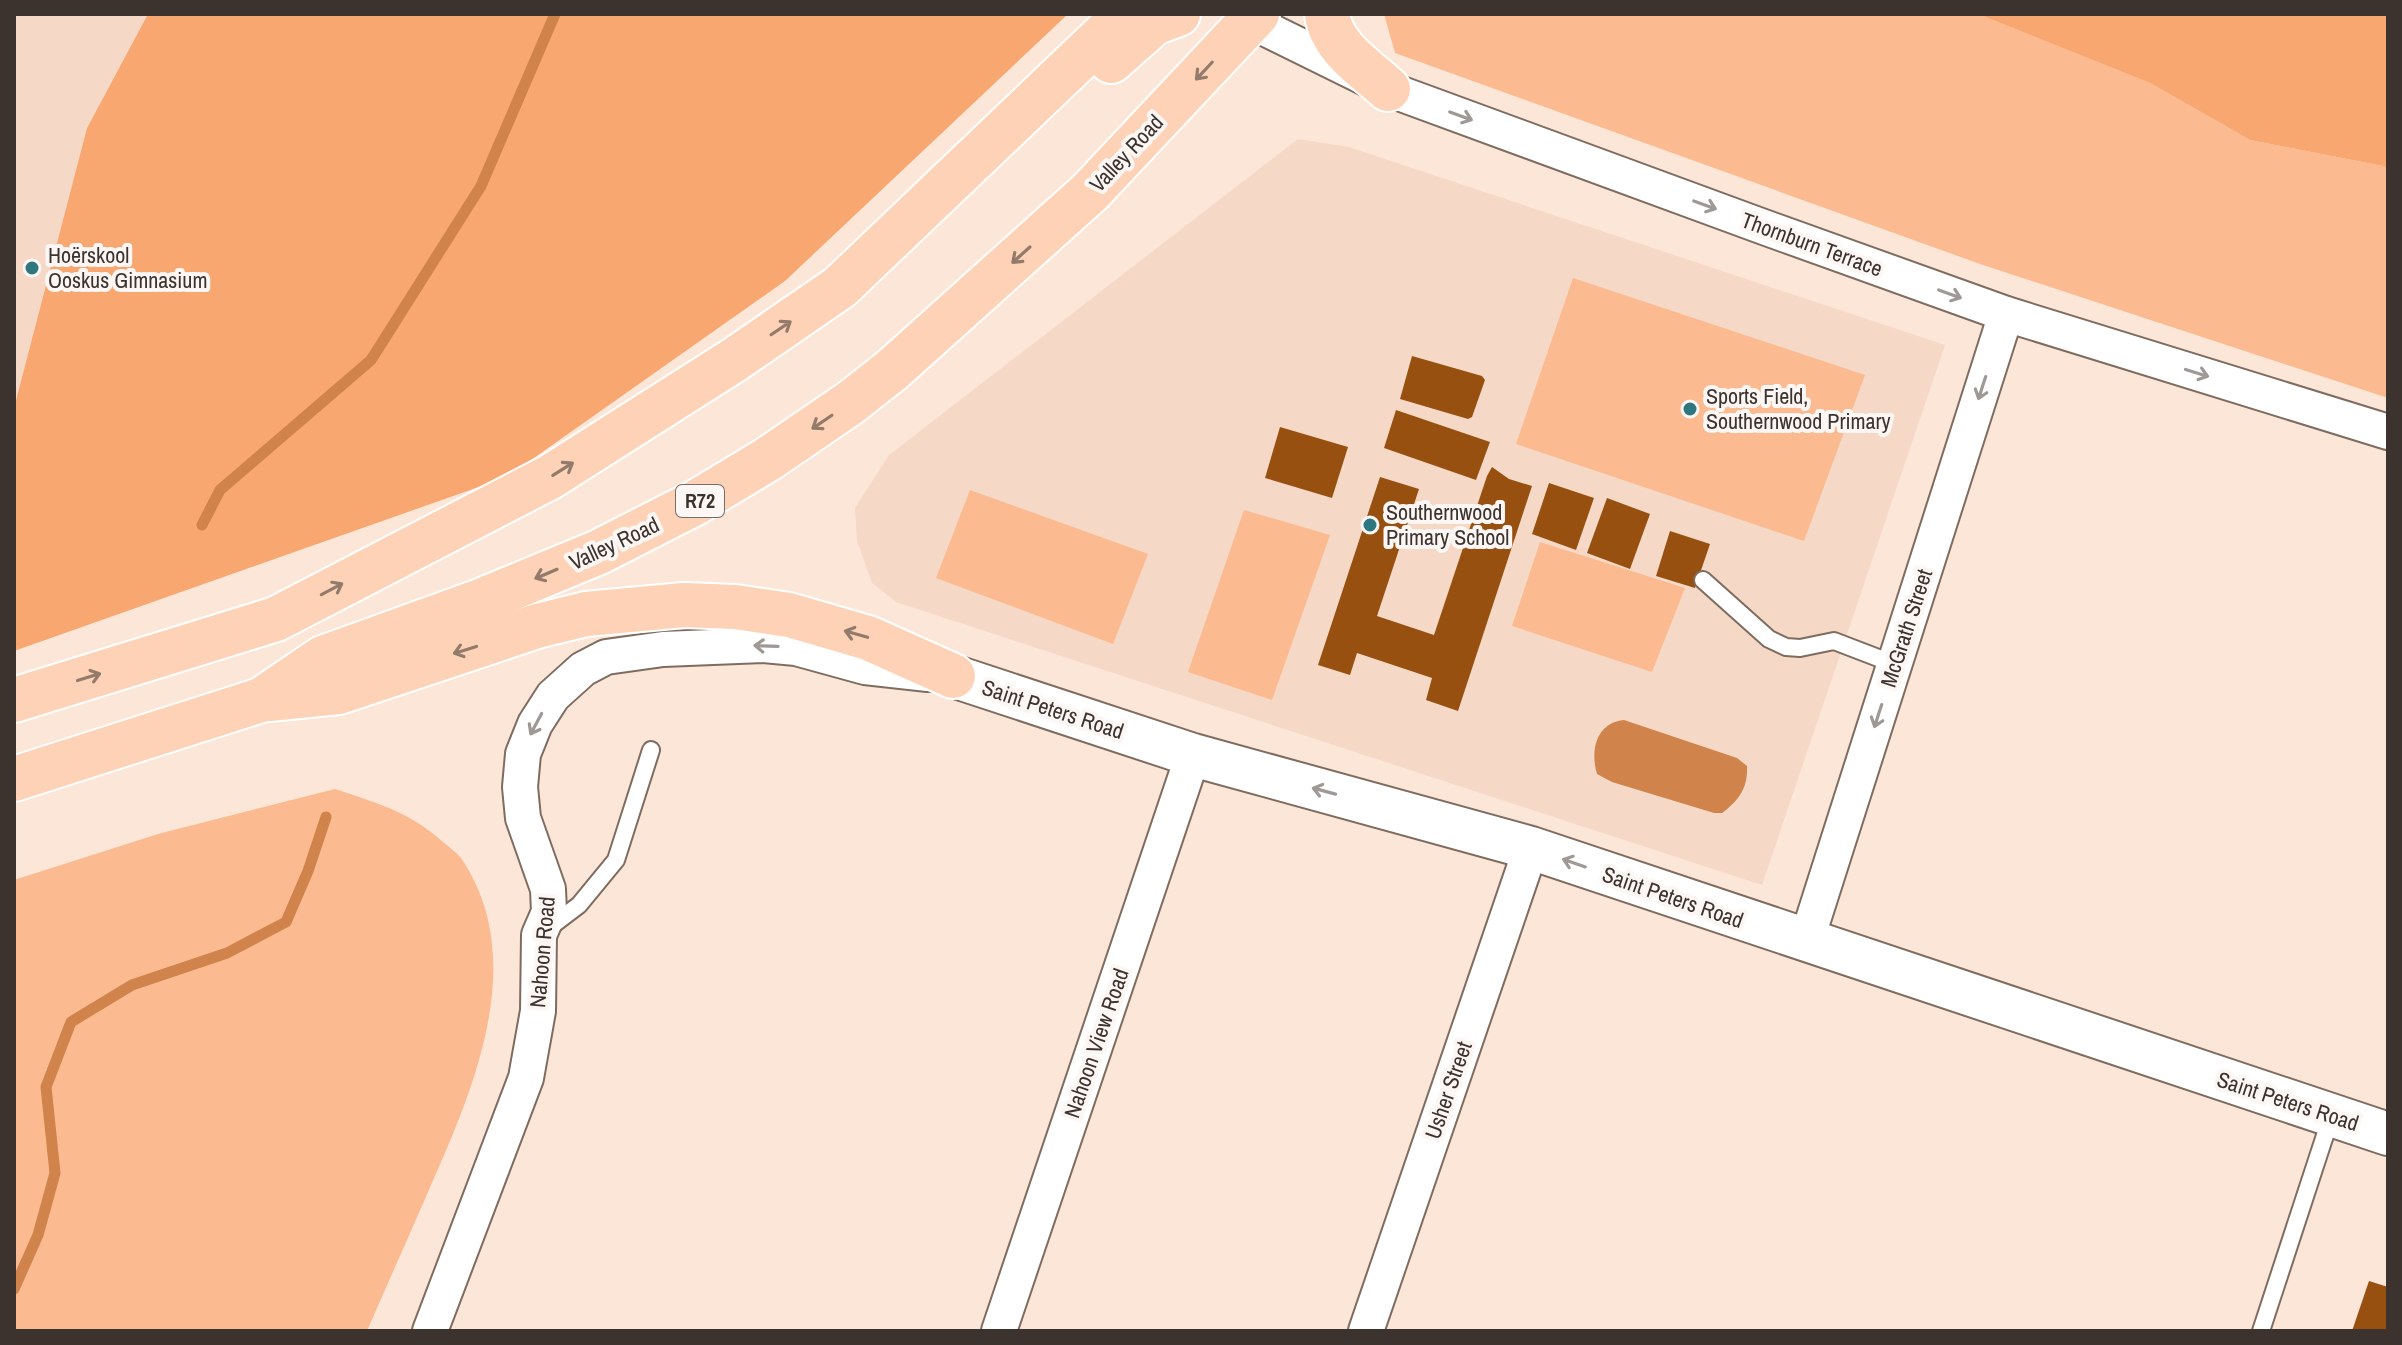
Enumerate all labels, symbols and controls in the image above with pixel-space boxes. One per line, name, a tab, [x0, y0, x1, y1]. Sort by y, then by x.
one-way arrow	[1194, 61, 1213, 81]
street label: Valley Road	[1082, 108, 1170, 198]
one-way arrow	[1448, 110, 1473, 124]
one-way arrow	[1692, 199, 1717, 214]
street label: Thornburn Terrace	[1737, 205, 1887, 283]
place label: Hoërskool Ooskus Gimnasium	[48, 240, 207, 295]
one-way arrow	[1011, 246, 1031, 264]
marker: Hoërskool Ooskus Gimnasium	[23, 259, 41, 277]
one-way arrow	[1937, 287, 1962, 302]
one-way arrow	[770, 319, 792, 336]
one-way arrow	[2184, 366, 2210, 381]
one-way arrow	[1974, 375, 1988, 400]
place label: Sports Field, Southernwood Primary	[1706, 381, 1891, 436]
marker: Sports Field, Southernwood Primary	[1681, 400, 1699, 418]
one-way arrow	[811, 414, 833, 430]
one-way arrow	[551, 460, 574, 476]
road number: R72	[676, 485, 724, 517]
place label: Southernwood Primary School	[1386, 497, 1509, 552]
street label: Valley Road	[564, 509, 664, 577]
marker: Southernwood Primary School	[1361, 516, 1379, 534]
street label: McGrath Street	[1873, 565, 1939, 691]
one-way arrow	[534, 568, 558, 583]
one-way arrow	[320, 581, 344, 596]
one-way arrow	[843, 626, 869, 641]
one-way arrow	[753, 639, 780, 654]
one-way arrow	[453, 644, 478, 658]
one-way arrow	[75, 669, 101, 684]
street label: Saint Peters Road	[978, 672, 1128, 746]
one-way arrow	[1870, 703, 1884, 728]
one-way arrow	[528, 712, 544, 736]
one-way arrow	[1311, 783, 1337, 798]
one-way arrow	[1561, 854, 1586, 869]
street label: Saint Peters Road	[1598, 859, 1748, 935]
street label: Nahoon Road	[522, 895, 562, 1009]
street label: Nahoon View Road	[1056, 964, 1136, 1122]
street label: Usher Street	[1417, 1037, 1479, 1143]
street label: Saint Peters Road	[2213, 1064, 2363, 1138]

